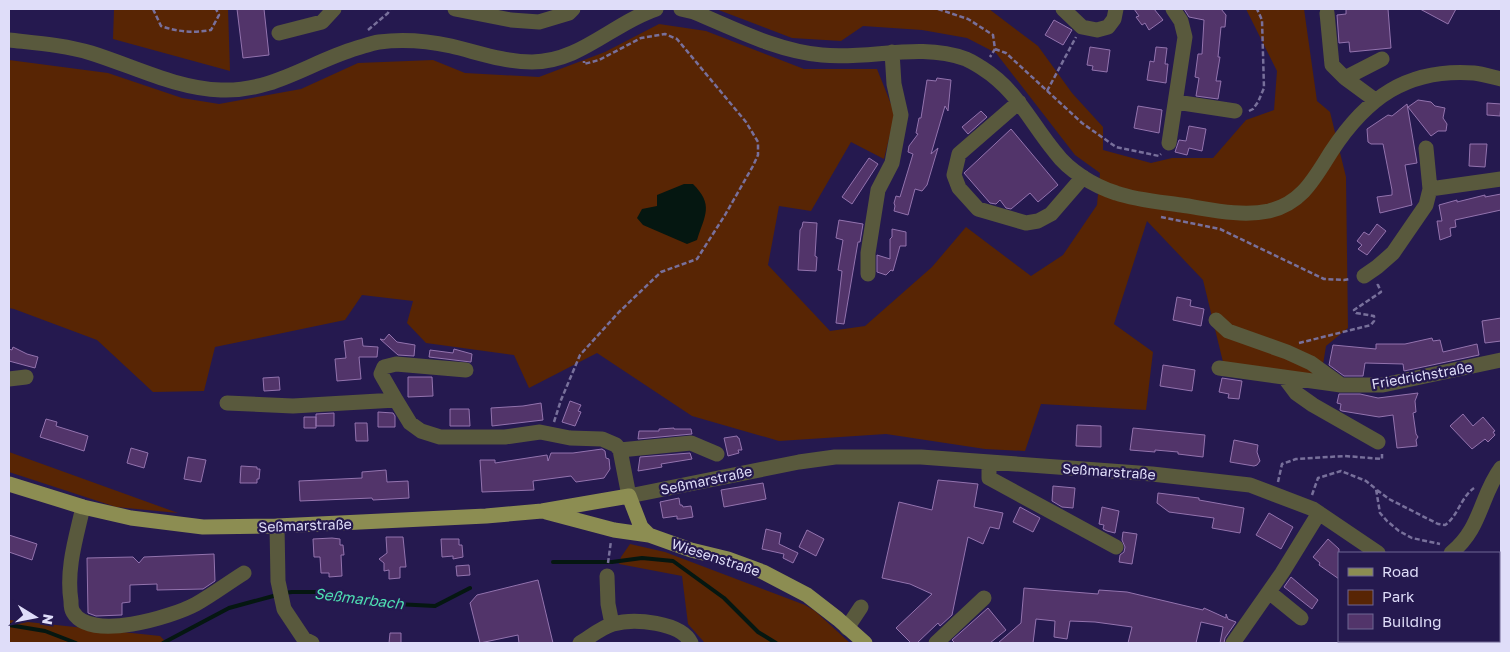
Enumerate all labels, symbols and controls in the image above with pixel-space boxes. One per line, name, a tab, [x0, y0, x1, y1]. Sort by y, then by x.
street label: Friedrichstraße	[1370, 358, 1474, 392]
street label: Seßmarstraße	[1062, 459, 1156, 483]
street label: Seßmarstraße	[659, 462, 753, 498]
street label: Seßmarstraße	[258, 515, 352, 535]
street label: Wiesenstraße	[670, 535, 762, 579]
legend	[1338, 552, 1500, 642]
text: Road	[1382, 562, 1419, 580]
water label: Seßmarbach	[313, 584, 405, 612]
text: Park	[1382, 587, 1415, 605]
north arrow	[10, 592, 60, 642]
text: Building	[1382, 612, 1442, 630]
text: N	[39, 613, 58, 626]

